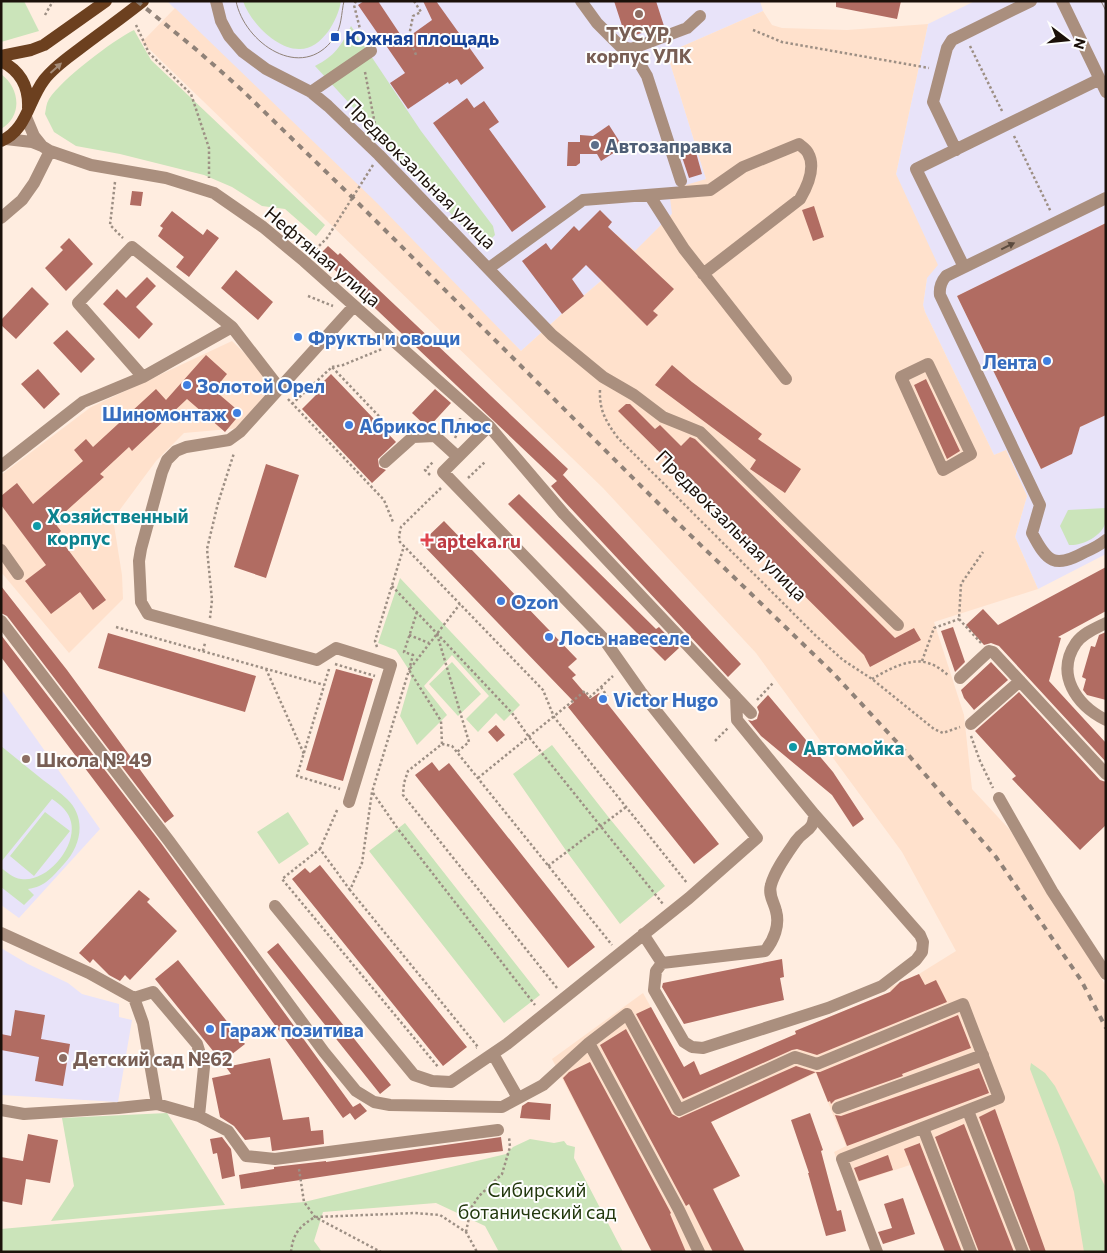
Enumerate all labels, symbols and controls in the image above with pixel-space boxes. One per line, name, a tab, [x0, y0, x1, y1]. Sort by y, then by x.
marker: ТУСУР, корпус УЛК	[633, 8, 645, 20]
north arrow	[1042, 15, 1092, 65]
place label: ТУСУР, корпус УЛК	[586, 22, 692, 67]
place label: Южная площадь	[345, 26, 499, 49]
marker: Южная площадь	[329, 31, 341, 43]
text: N	[1070, 36, 1090, 51]
one-way arrow	[49, 62, 61, 74]
street label: Предвокзальная улица	[341, 93, 501, 253]
place label: Автозаправка	[605, 134, 732, 157]
marker: Автозаправка	[589, 139, 601, 151]
street label: Нефтяная улица	[260, 201, 386, 311]
one-way arrow	[1000, 242, 1015, 250]
place label: Фрукты и овощи	[308, 326, 460, 349]
marker: Фрукты и овощи	[292, 331, 304, 343]
place label: Лента	[983, 350, 1037, 373]
marker: Лента	[1041, 355, 1053, 367]
place label: Золотой Орел	[197, 374, 325, 397]
marker: Золотой Орел	[181, 379, 193, 391]
place label: Шиномонтаж	[102, 402, 227, 425]
marker: Шиномонтаж	[231, 407, 243, 419]
place label: Абрикос Плюс	[359, 414, 491, 437]
marker: Абрикос Плюс	[343, 419, 355, 431]
street label: Предвокзальная улица	[652, 445, 812, 605]
place label: Хозяйственный корпус	[47, 504, 189, 549]
marker: Хозяйственный корпус	[31, 520, 43, 532]
place label: apteka.ru	[437, 529, 521, 552]
marker: apteka.ru	[421, 534, 433, 546]
place label: Ozon	[511, 590, 559, 613]
marker: Ozon	[495, 595, 507, 607]
place label: Лось навеселе	[559, 626, 690, 649]
marker: Лось навеселе	[543, 631, 555, 643]
place label: Victor Hugo	[613, 688, 718, 711]
marker: Victor Hugo	[597, 693, 609, 705]
place label: Автомойка	[803, 736, 905, 759]
marker: Автомойка	[787, 741, 799, 753]
place label: Школа № 49	[36, 748, 152, 771]
marker: Школа № 49	[20, 753, 32, 765]
place label: Гараж позитива	[220, 1018, 364, 1041]
marker: Гараж позитива	[204, 1023, 216, 1035]
place label: Детский сад №62	[73, 1047, 233, 1070]
marker: Детский сад №62	[57, 1052, 69, 1064]
park label: Сибирский ботанический сад	[458, 1178, 616, 1223]

